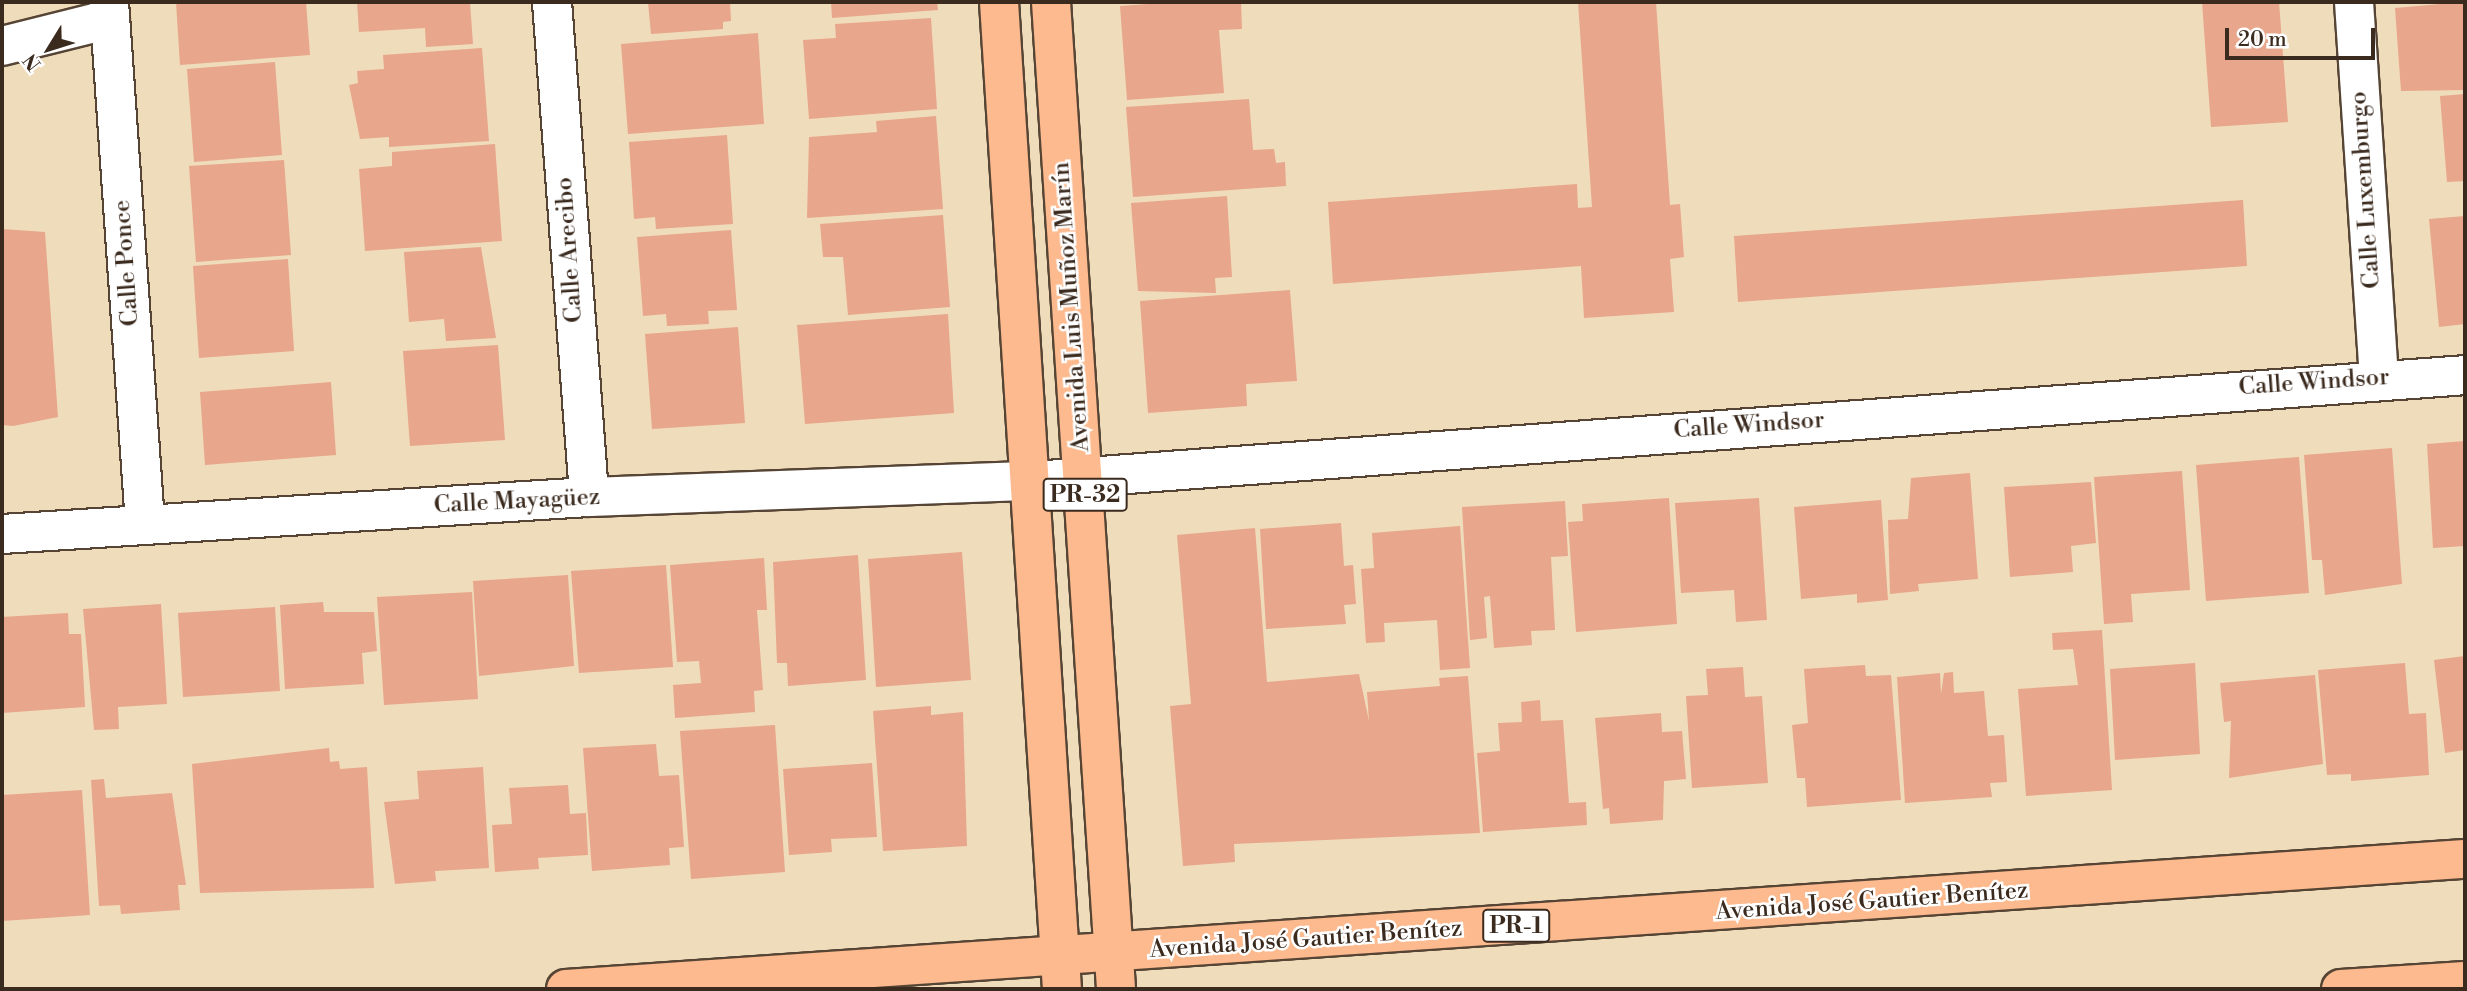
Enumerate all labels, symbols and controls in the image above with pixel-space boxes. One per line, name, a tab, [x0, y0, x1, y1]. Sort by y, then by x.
north arrow	[14, 14, 84, 84]
scale bar	[2229, 14, 2380, 58]
text: 20 m	[2238, 27, 2287, 53]
text: N	[18, 49, 47, 75]
street label: Calle Luxemburgo	[2345, 90, 2387, 290]
street label: Avenida Luis Muñoz Marín	[1048, 161, 1096, 453]
street label: Calle Arecibo	[551, 176, 589, 324]
street label: Calle Ponce	[108, 199, 146, 327]
street label: Calle Windsor	[2238, 363, 2390, 403]
street label: Calle Windsor	[1673, 406, 1825, 446]
road number: PR-32	[1041, 475, 1129, 514]
street label: Calle Mayagüez	[433, 483, 601, 521]
street label: Avenida José Gautier Benítez	[1715, 877, 2029, 927]
road number: PR-1	[1481, 906, 1551, 945]
street label: Avenida José Gautier Benítez	[1149, 915, 1463, 965]

